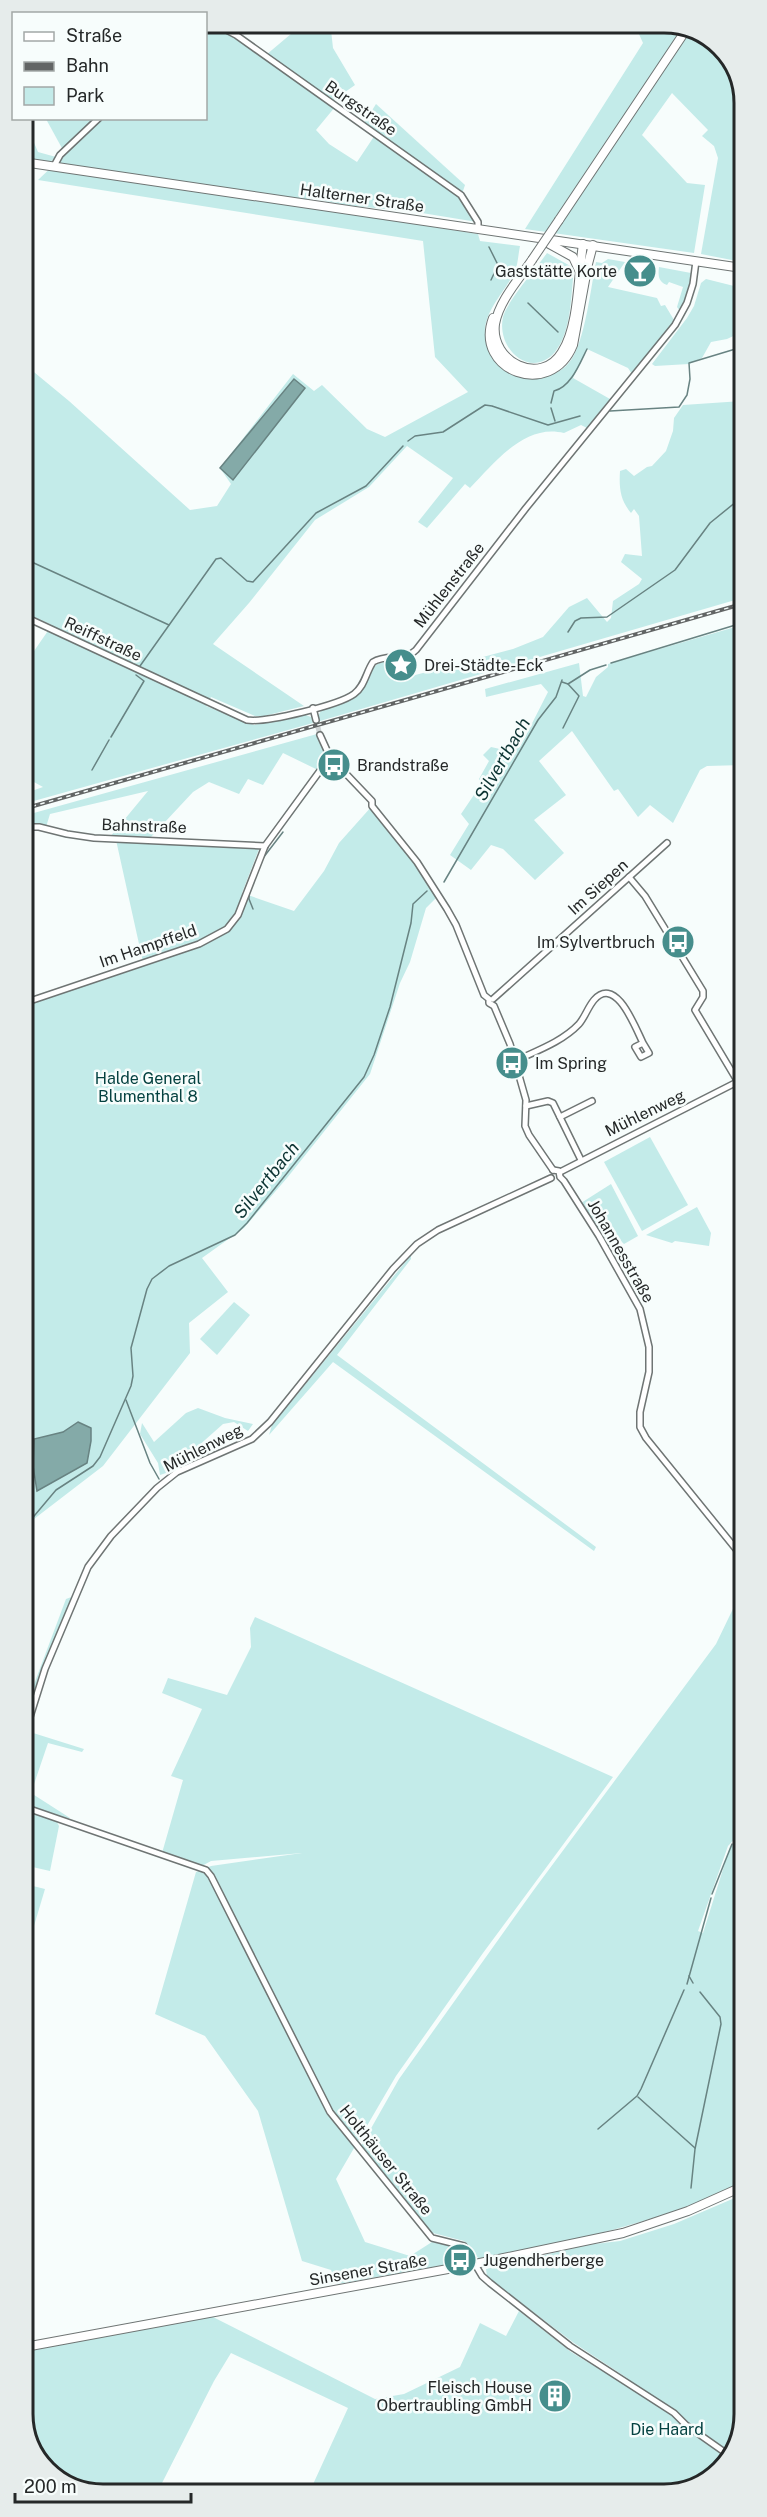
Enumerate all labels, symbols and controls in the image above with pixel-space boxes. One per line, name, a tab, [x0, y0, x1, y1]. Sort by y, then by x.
legend	[12, 12, 207, 120]
text: Straße	[66, 25, 122, 46]
text: Bahn	[66, 55, 109, 76]
street label: Burgstraße	[321, 76, 401, 140]
text: Park	[66, 85, 104, 106]
street label: Halterner Straße	[299, 180, 425, 216]
bar icon: Gaststätte Korte	[622, 253, 658, 289]
place label: Gaststätte Korte	[495, 262, 617, 281]
street label: Mühlenstraße	[410, 539, 488, 631]
street label: Reiffstraße	[61, 613, 145, 665]
place icon: Drei-Städte-Eck	[383, 647, 419, 683]
place label: Drei-Städte-Eck	[424, 656, 544, 675]
water label: Silvertbach	[470, 714, 534, 804]
bus stop icon: Brandstraße	[316, 747, 352, 783]
place label: Brandstraße	[357, 756, 449, 775]
street label: Bahnstraße	[101, 815, 187, 837]
street label: Im Siepen	[564, 855, 632, 919]
street label: Im Hampffeld	[97, 920, 199, 972]
bus stop icon: Im Sylvertbruch	[660, 924, 696, 960]
place label: Im Sylvertbruch	[537, 933, 655, 952]
bus stop icon: Im Spring	[494, 1045, 530, 1081]
place label: Im Spring	[535, 1054, 607, 1073]
park label: Halde General Blumenthal 8	[95, 1069, 201, 1106]
street label: Mühlenweg	[602, 1085, 688, 1141]
water label: Silvertbach	[229, 1138, 303, 1222]
street label: Johannesstraße	[584, 1196, 658, 1306]
street label: Mühlenweg	[160, 1420, 246, 1476]
street label: Holthäuser Straße	[336, 2101, 436, 2219]
bus stop icon: Jugendherberge	[442, 2242, 478, 2278]
street label: Sinsener Straße	[308, 2250, 428, 2290]
place label: Jugendherberge	[483, 2251, 604, 2270]
place label: Fleisch House Obertraubling GmbH	[377, 2378, 532, 2415]
building icon: Fleisch House Obertraubling GmbH	[537, 2378, 573, 2414]
park label: Die Haard	[630, 2420, 704, 2439]
scale bar	[15, 2466, 190, 2504]
text: 200 m	[24, 2476, 77, 2497]

